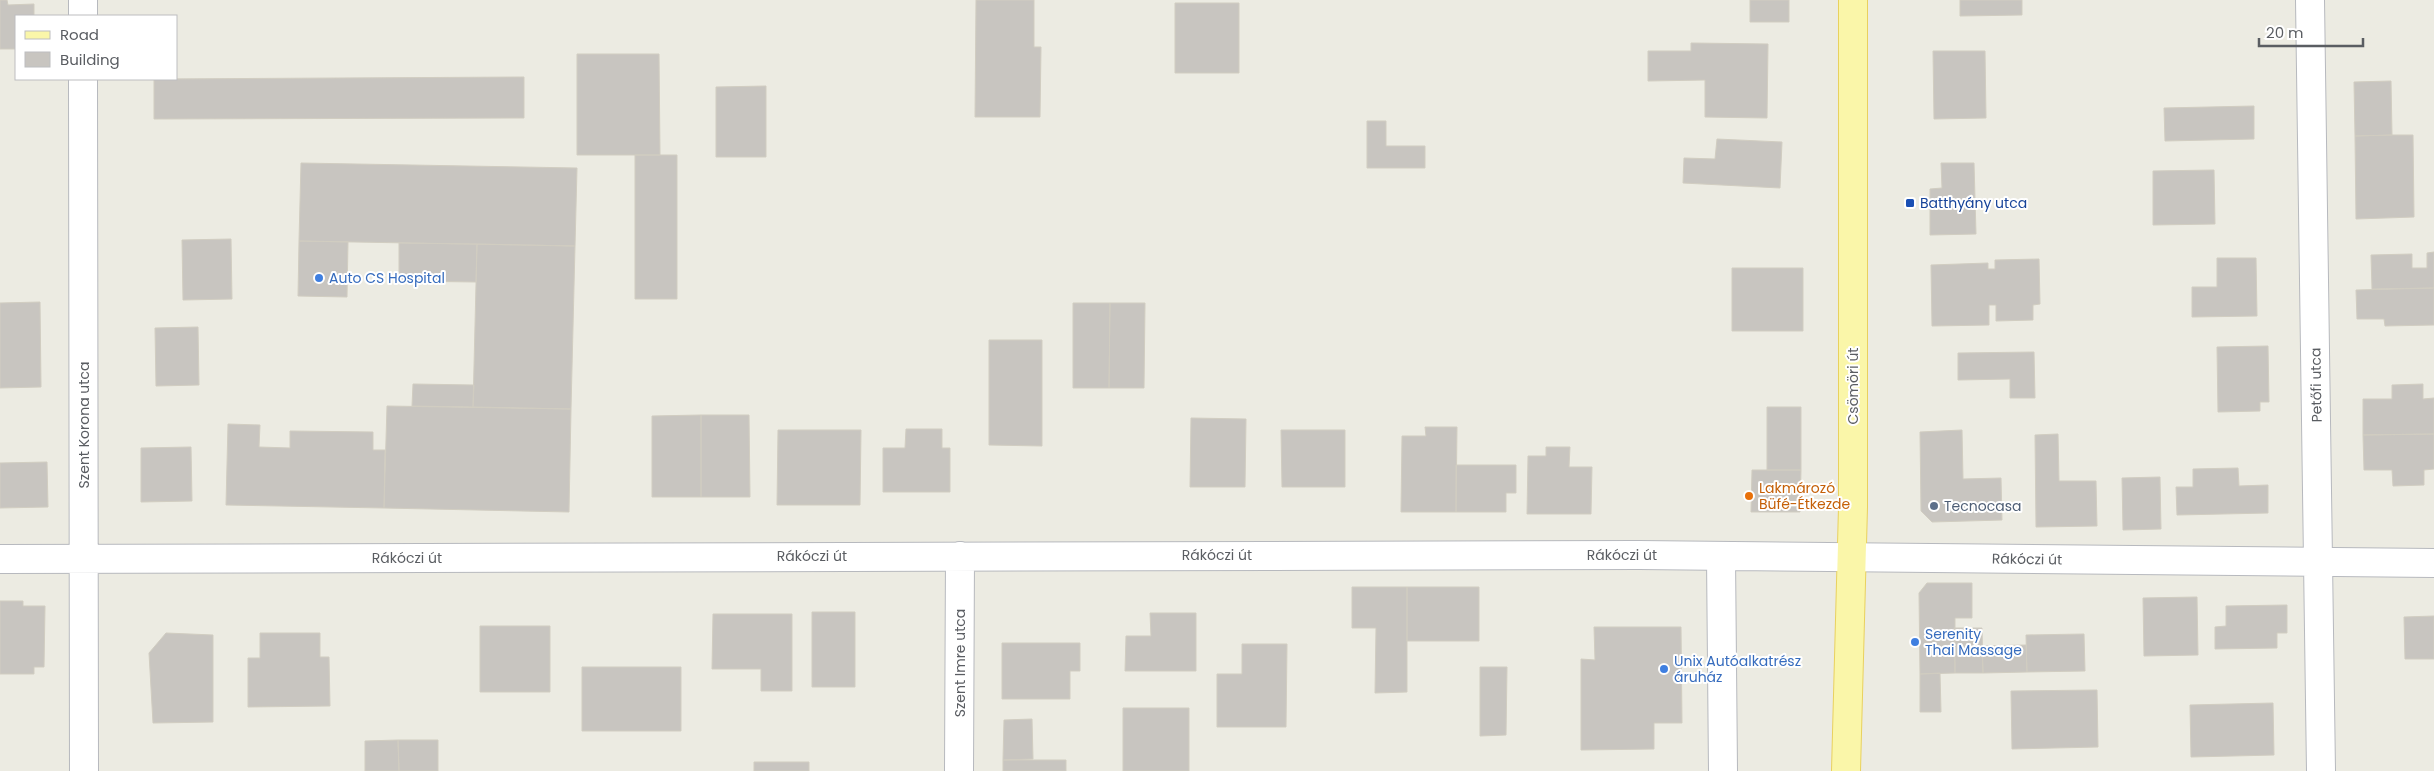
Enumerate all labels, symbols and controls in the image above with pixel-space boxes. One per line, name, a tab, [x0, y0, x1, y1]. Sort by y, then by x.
legend	[15, 15, 178, 80]
scale bar	[2259, 15, 2363, 47]
text: 20 m	[2266, 22, 2304, 43]
text: Road	[60, 24, 99, 45]
text: Building	[60, 49, 120, 70]
place label: Batthyány utca	[1920, 193, 2027, 213]
marker: Batthyány utca	[1904, 197, 1916, 209]
place label: Auto CS Hospital	[329, 268, 445, 288]
marker: Auto CS Hospital	[313, 272, 325, 284]
street label: Csömöri út	[1843, 348, 1863, 424]
street label: Petőfi utca	[2305, 348, 2327, 422]
street label: Szent Korona utca	[74, 362, 94, 488]
place label: Lakmározó Büfé-Étkezde	[1759, 478, 1851, 514]
marker: Lakmározó Büfé-Étkezde	[1743, 490, 1755, 502]
place label: Tecnocasa	[1944, 496, 2021, 516]
marker: Tecnocasa	[1928, 500, 1940, 512]
street label: Rákóczi út	[1182, 545, 1252, 565]
street label: Rákóczi út	[1587, 545, 1657, 565]
street label: Rákóczi út	[777, 546, 847, 566]
street label: Rákóczi út	[372, 548, 442, 568]
street label: Rákóczi út	[1992, 548, 2062, 570]
street label: Szent Imre utca	[950, 609, 970, 717]
place label: Serenity Thai Massage	[1925, 624, 2022, 660]
marker: Serenity Thai Massage	[1909, 636, 1921, 648]
place label: Unix Autóalkatrész áruház	[1674, 651, 1801, 687]
marker: Unix Autóalkatrész áruház	[1658, 663, 1670, 675]

